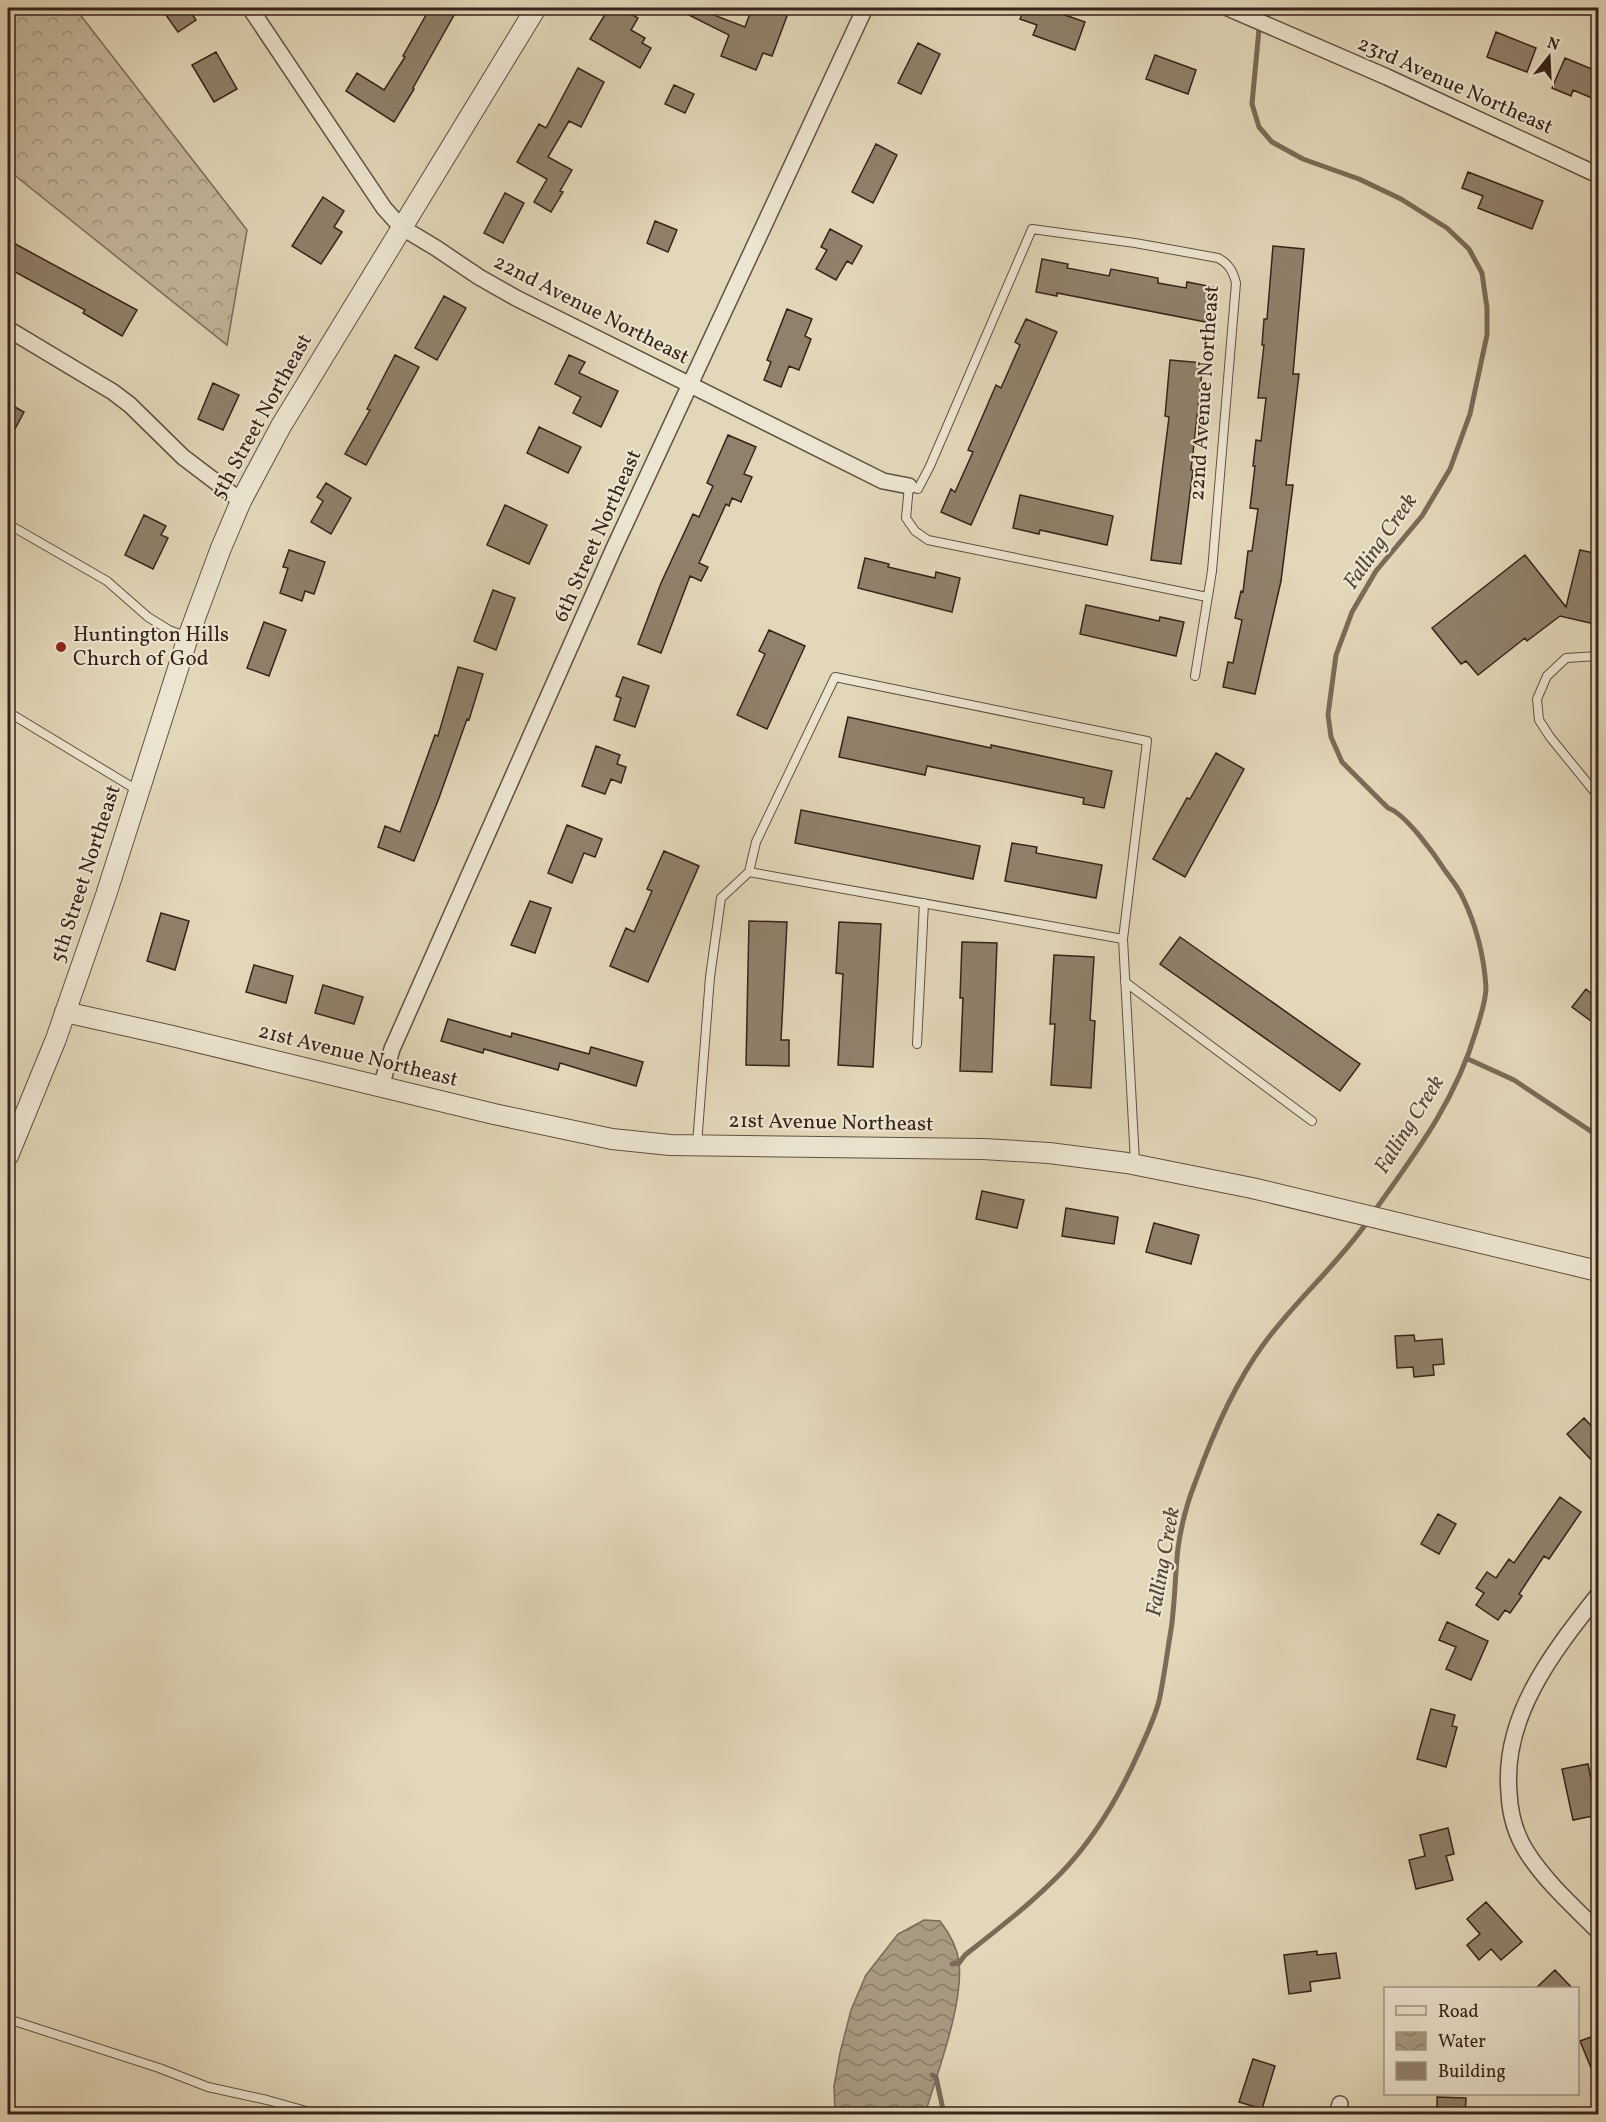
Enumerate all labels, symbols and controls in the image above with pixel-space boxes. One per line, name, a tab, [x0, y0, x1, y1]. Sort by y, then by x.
north arrow	[1519, 27, 1579, 87]
street label: 23rd Avenue Northeast	[1353, 32, 1557, 140]
street label: 22nd Avenue Northeast	[488, 248, 694, 372]
street label: 22nd Avenue Northeast	[1183, 284, 1227, 502]
street label: 5th Street Northeast	[204, 329, 320, 505]
street label: 6th Street Northeast	[547, 445, 649, 627]
water label: Falling Creek	[1336, 488, 1426, 596]
place label: Huntington Hills Church of God	[73, 621, 229, 674]
marker: Huntington Hills Church of God	[54, 640, 68, 654]
street label: 5th Street Northeast	[44, 781, 128, 967]
street label: 21st Avenue Northeast	[255, 1017, 461, 1095]
water label: Falling Creek	[1367, 1070, 1453, 1180]
street label: 21st Avenue Northeast	[728, 1107, 934, 1139]
water label: Falling Creek	[1139, 1505, 1189, 1619]
legend	[1384, 1987, 1579, 2095]
text: Road	[1438, 2000, 1479, 2025]
text: Water	[1438, 2030, 1486, 2055]
text: Building	[1438, 2060, 1506, 2085]

